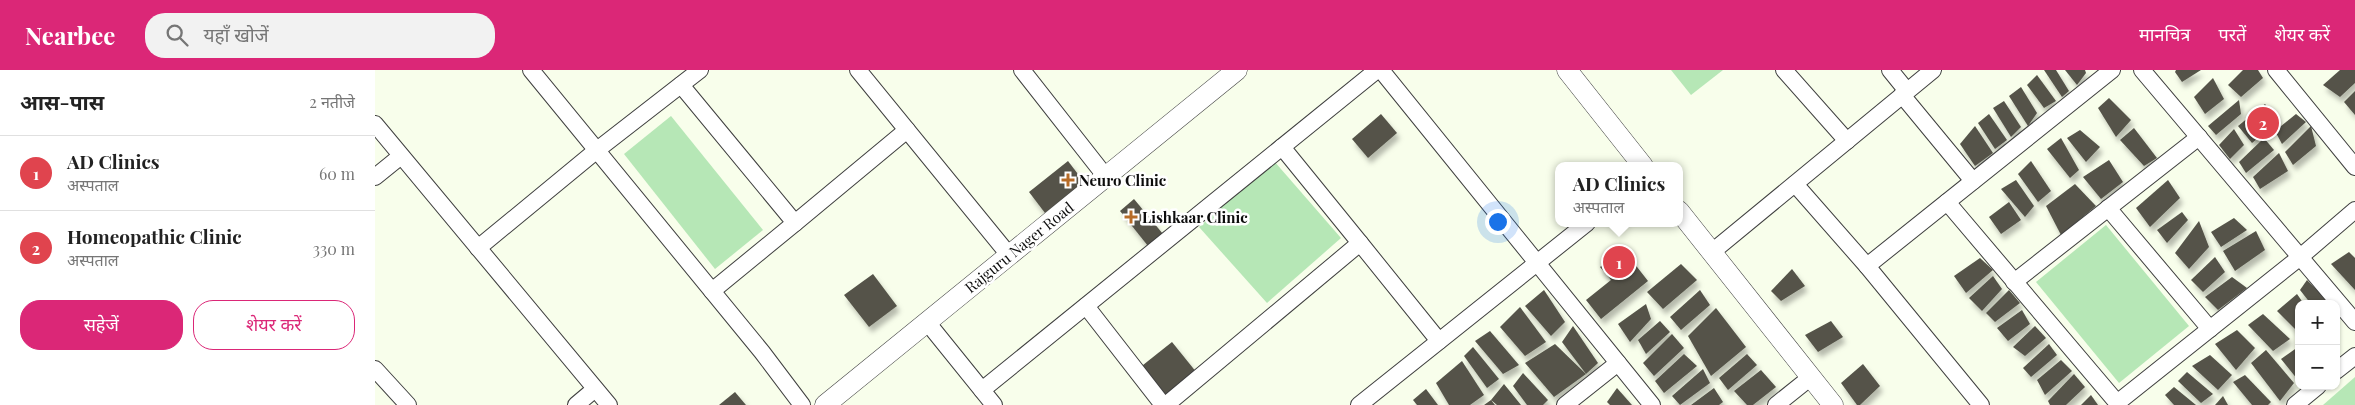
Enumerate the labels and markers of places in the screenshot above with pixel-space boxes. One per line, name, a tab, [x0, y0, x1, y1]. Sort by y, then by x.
pin: 2	[2247, 104, 2279, 142]
place label: Neuro Clinic	[1079, 170, 1167, 190]
marker: Neuro Clinic	[1061, 173, 1075, 187]
place label: Lishkaar Clinic	[1142, 207, 1248, 227]
marker: Lishkaar Clinic	[1124, 210, 1138, 224]
pin: 1	[1603, 243, 1635, 281]

